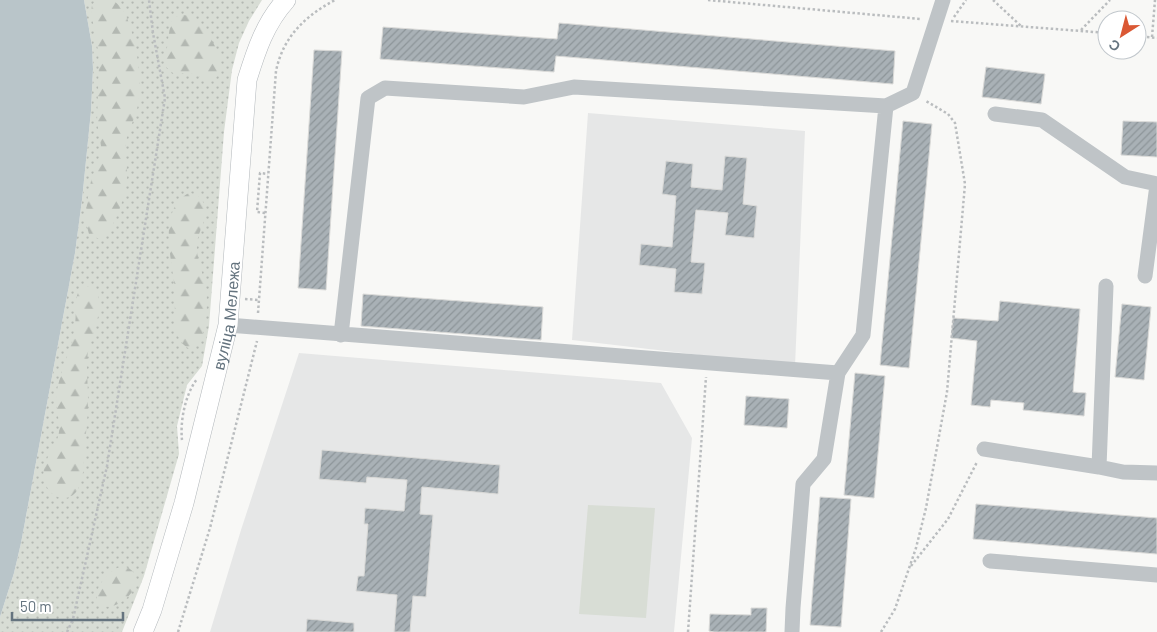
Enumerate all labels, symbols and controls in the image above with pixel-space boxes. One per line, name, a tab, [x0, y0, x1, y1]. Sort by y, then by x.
north arrow	[1097, 10, 1147, 60]
text: С	[1105, 36, 1123, 56]
street label: вуліца Мележа	[208, 260, 242, 372]
scale bar	[12, 590, 124, 622]
text: 50 m	[20, 597, 52, 615]

